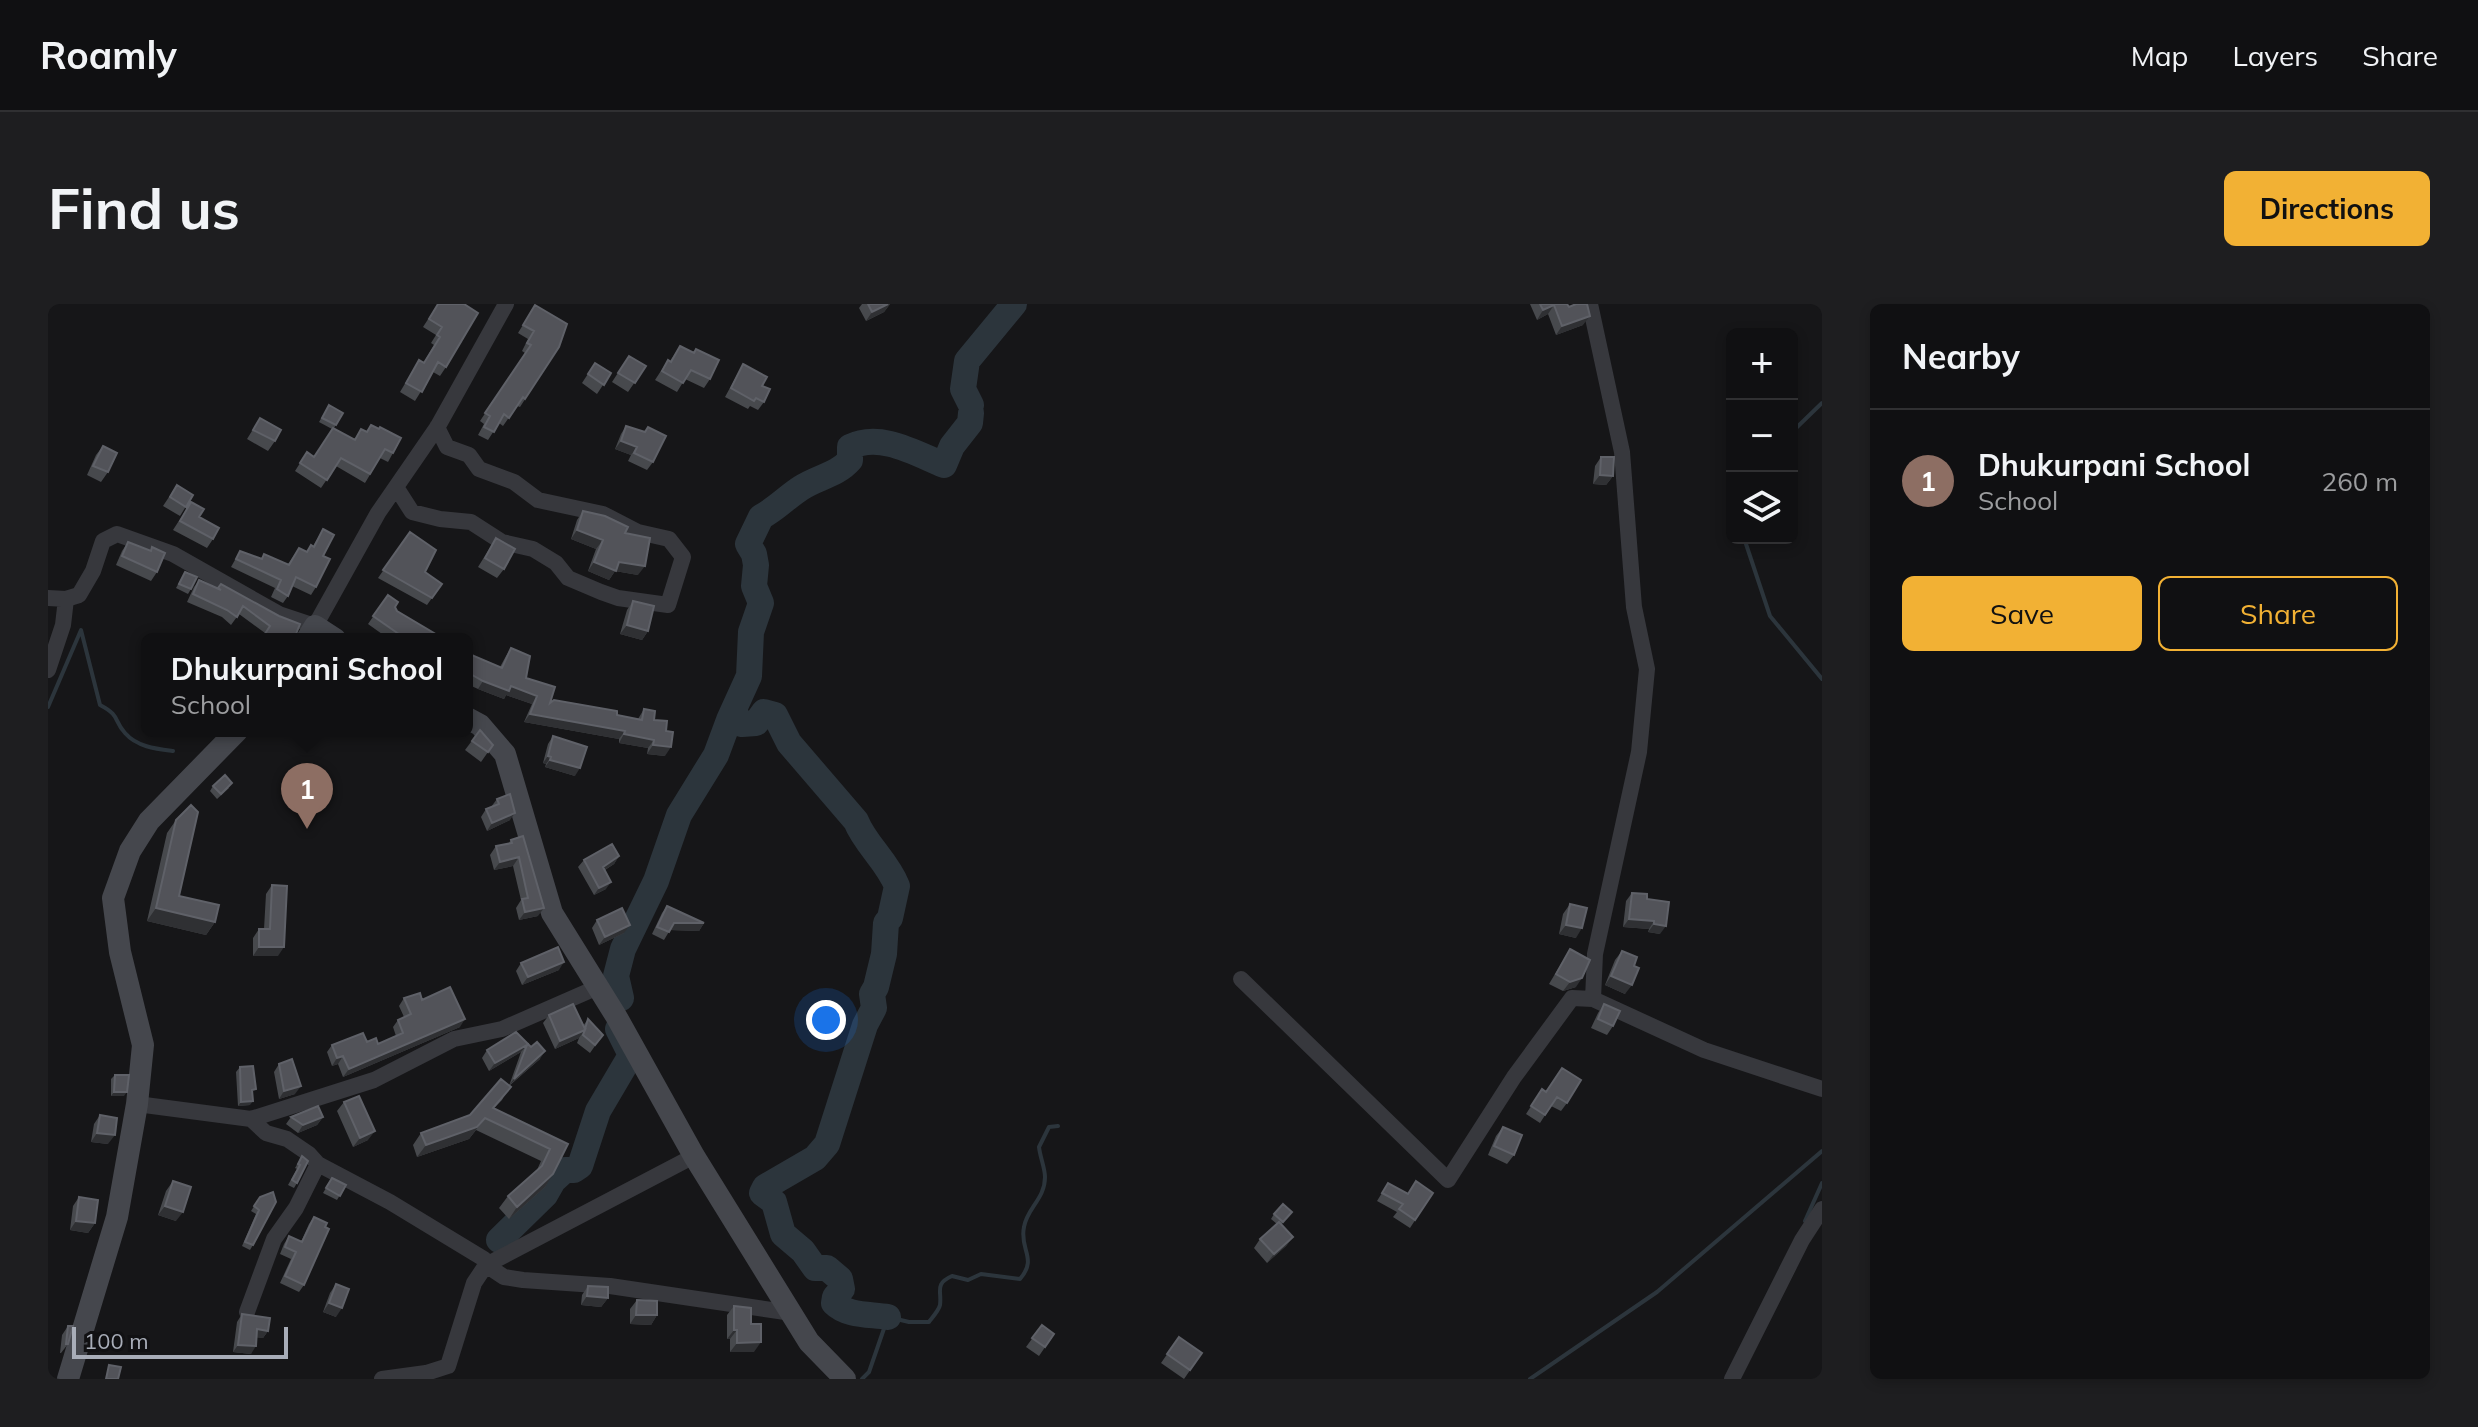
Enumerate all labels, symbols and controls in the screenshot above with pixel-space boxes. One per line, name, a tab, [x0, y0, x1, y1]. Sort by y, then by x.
text: Roamly	[40, 31, 177, 79]
text: Map	[2131, 38, 2188, 73]
text: Layers	[2232, 38, 2318, 73]
text: Share	[2362, 38, 2438, 73]
button: Directions	[2224, 171, 2430, 246]
text: Find us	[48, 173, 240, 243]
map controls	[1726, 328, 1798, 544]
button: +	[1726, 328, 1798, 400]
text: Nearby	[1902, 335, 2020, 378]
button: −	[1726, 400, 1798, 472]
text: Dhukurpani School	[1978, 446, 2250, 484]
text: 1	[1920, 465, 1936, 498]
text: 260 m	[2322, 465, 2398, 498]
button: layers	[1726, 472, 1798, 544]
text: School	[1978, 484, 2058, 517]
button: Save	[1902, 576, 2142, 651]
button: Share	[2158, 576, 2398, 651]
popup	[141, 633, 473, 737]
text: Dhukurpani School	[171, 650, 443, 688]
text: School	[171, 688, 251, 721]
pin: 1	[281, 763, 333, 829]
your location	[806, 1000, 846, 1040]
scale bar	[72, 1323, 288, 1359]
text: 100 m	[84, 1327, 149, 1355]

